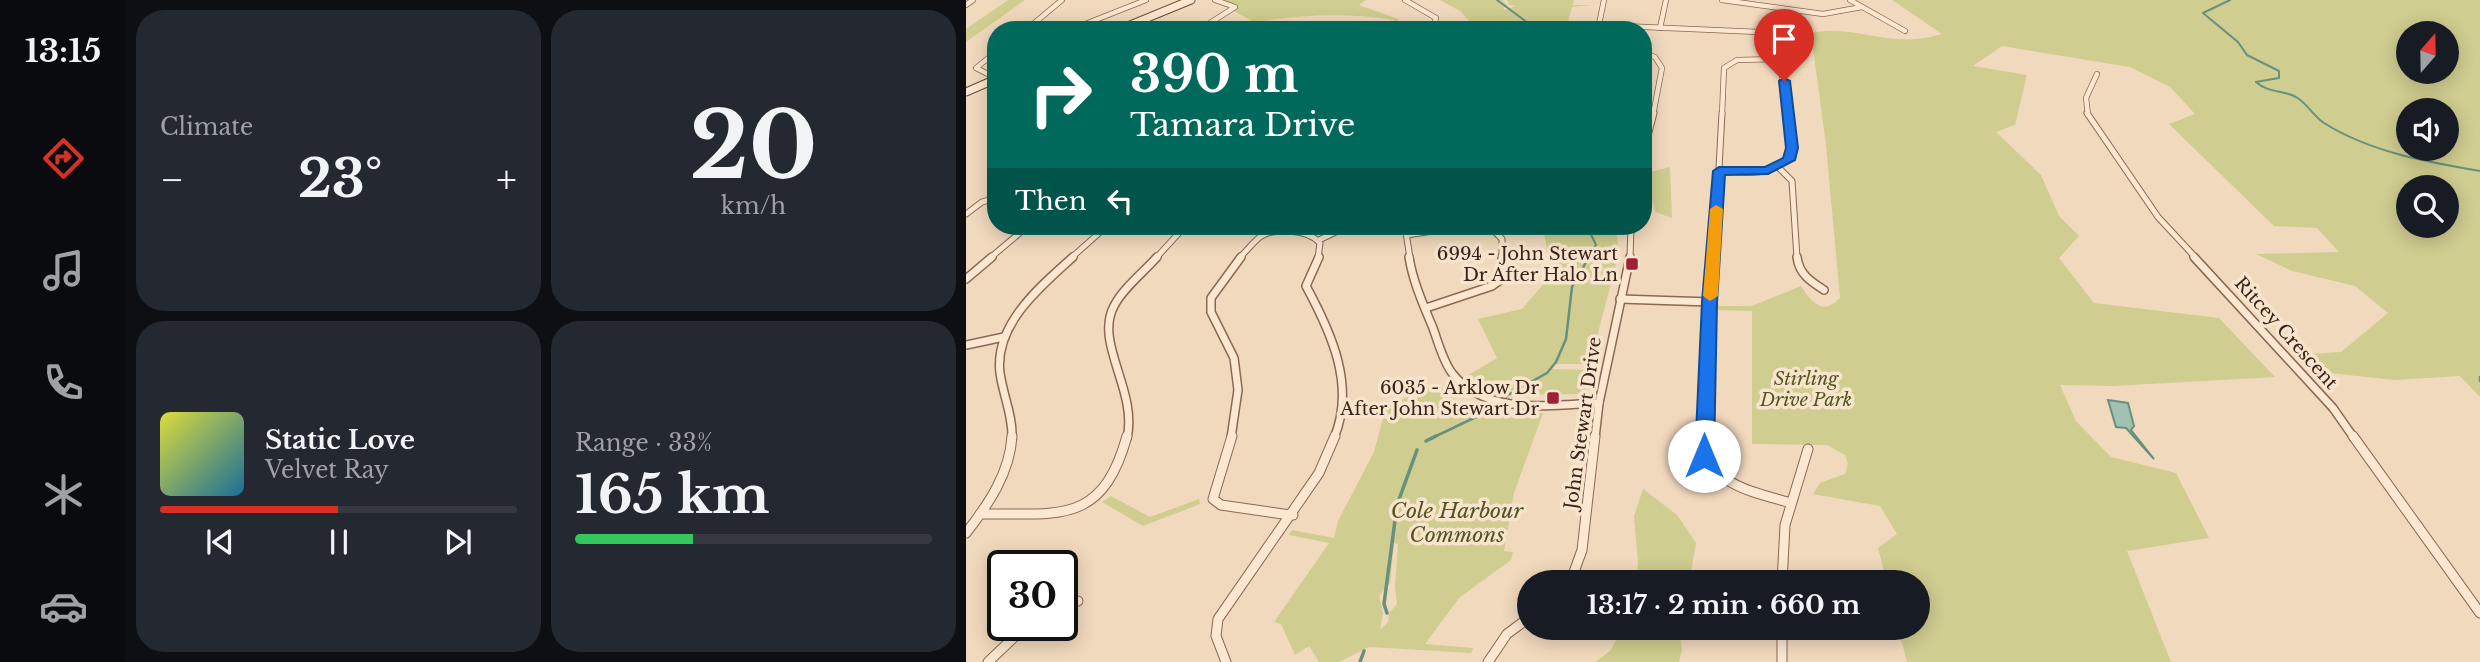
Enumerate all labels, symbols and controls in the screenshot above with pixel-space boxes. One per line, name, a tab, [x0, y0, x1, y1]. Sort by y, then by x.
pin	[1754, 9, 1814, 81]
icon: arrive	[1765, 20, 1803, 58]
north arrow	[2396, 21, 2459, 84]
map controls	[2396, 21, 2459, 238]
text: 13:15	[25, 31, 101, 71]
text: 390 m	[1130, 44, 1298, 105]
icon: right	[1015, 49, 1106, 140]
text: 20	[690, 90, 817, 203]
button: sound	[2396, 98, 2459, 161]
text: Tamara Drive	[1130, 105, 1355, 145]
text: Climate	[160, 113, 253, 141]
icon: directions	[39, 134, 88, 183]
text: 23°	[298, 147, 382, 211]
text: −	[160, 156, 184, 203]
text: +	[496, 156, 517, 203]
button: search	[2396, 175, 2459, 238]
icon: left	[1101, 182, 1139, 220]
text: Then	[1015, 185, 1087, 217]
text: km/h	[721, 192, 786, 220]
place label: 6994 - John Stewart Dr After Halo Ln	[1437, 243, 1618, 286]
icon: music	[39, 246, 88, 295]
marker: 6994 - John Stewart Dr After Halo Ln	[1624, 256, 1640, 272]
street label: Ritcey Crescent	[2230, 272, 2342, 394]
street label: John Stewart Drive	[1560, 335, 1606, 513]
icon: phone	[39, 358, 88, 407]
park label: Stirling Drive Park	[1759, 368, 1852, 411]
place label: 6035 - Arklow Dr After John Stewart Dr	[1339, 377, 1539, 420]
marker: 6035 - Arklow Dr After John Stewart Dr	[1545, 390, 1561, 406]
position arrow	[1667, 419, 1741, 493]
text: Static Love	[265, 424, 415, 456]
text: Range · 33%	[575, 429, 712, 457]
text: Velvet Ray	[265, 456, 389, 484]
text: 165 km	[575, 463, 770, 527]
icon: climate	[39, 470, 88, 519]
park label: Cole Harbour Commons	[1391, 498, 1525, 548]
icon: previous	[201, 523, 239, 561]
icon: pause	[320, 523, 358, 561]
icon: next	[439, 523, 477, 561]
speed limit sign: 30	[987, 550, 1078, 641]
icon: car	[39, 582, 88, 631]
text: 13:17 · 2 min · 660 m	[1587, 589, 1860, 621]

